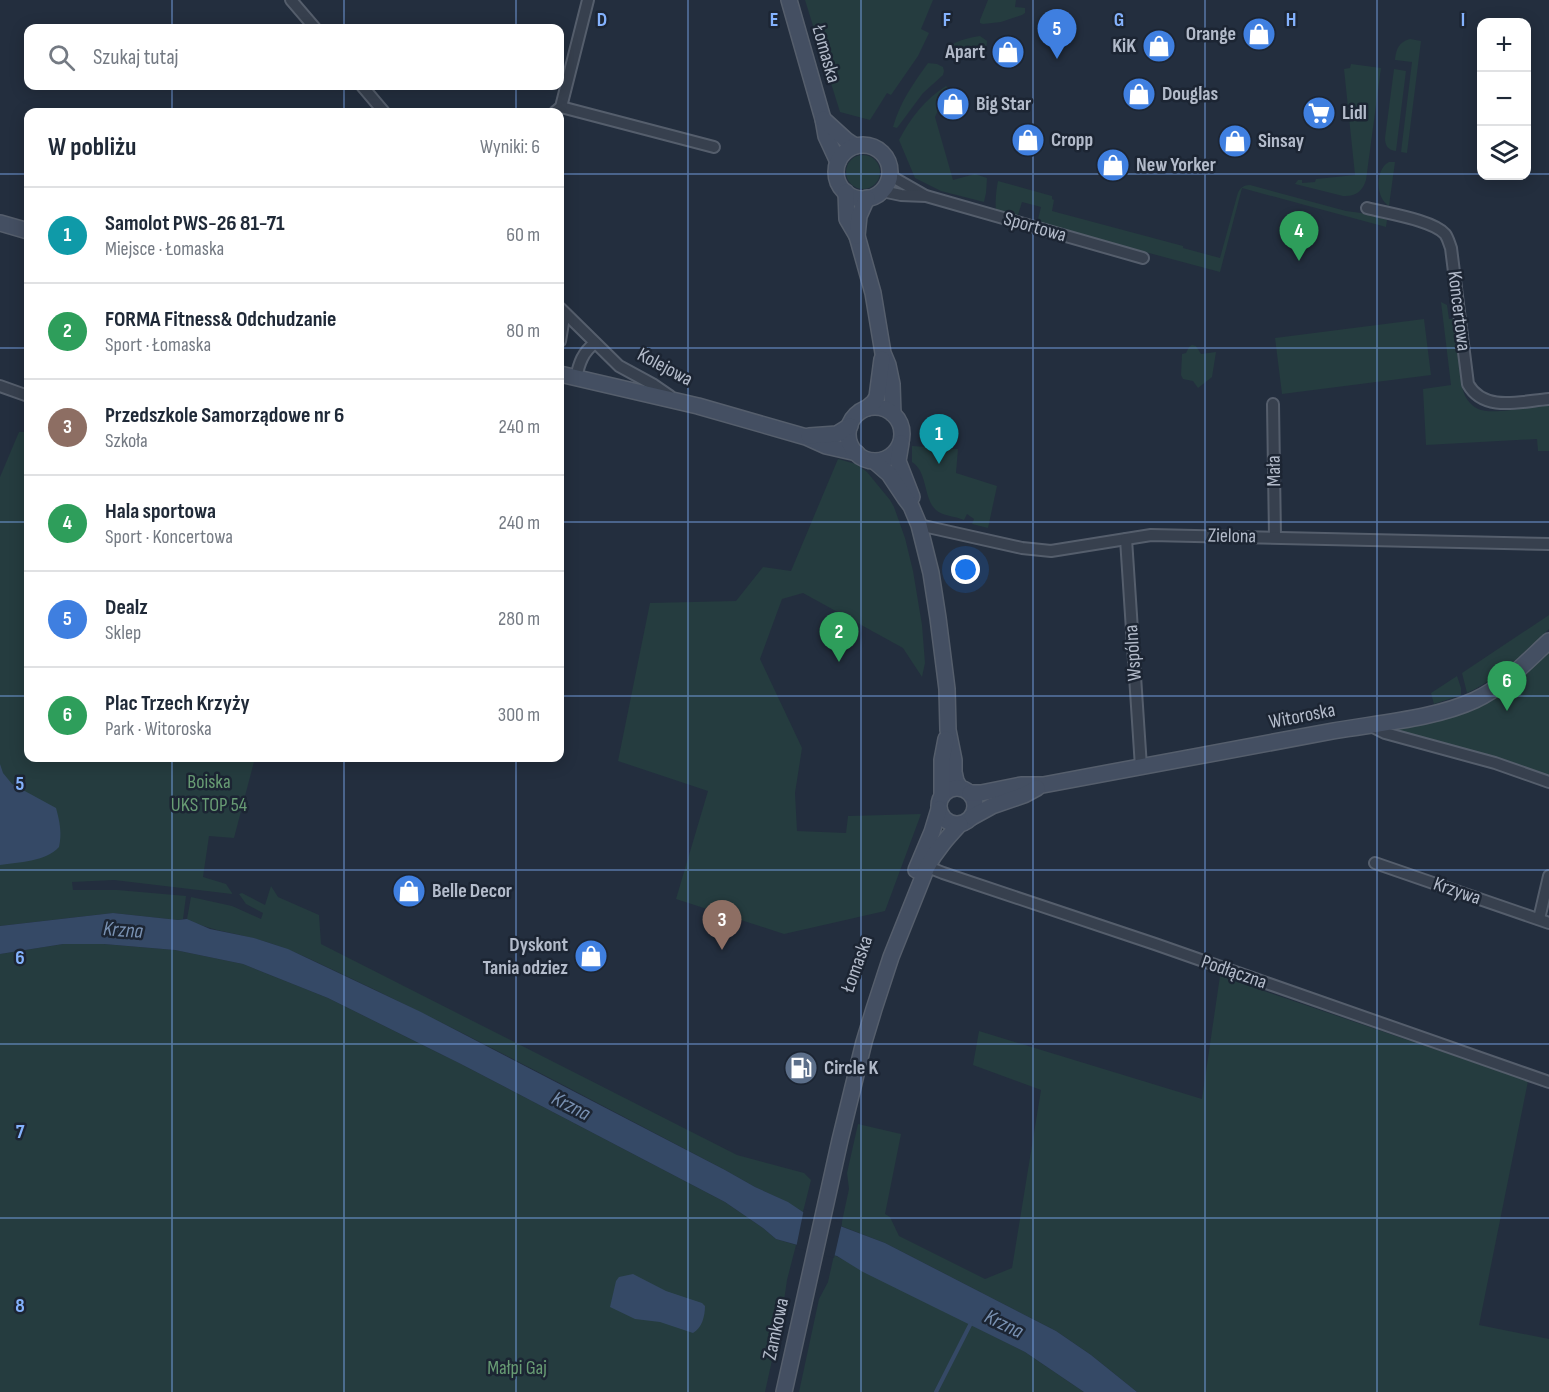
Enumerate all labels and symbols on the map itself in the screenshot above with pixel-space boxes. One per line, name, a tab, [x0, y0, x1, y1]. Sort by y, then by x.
text: D	[597, 8, 607, 32]
text: E	[770, 8, 778, 32]
text: F	[943, 8, 951, 32]
text: G	[1114, 8, 1124, 32]
text: H	[1286, 8, 1296, 32]
text: I	[1461, 8, 1465, 32]
pin: 5	[1038, 10, 1076, 59]
shop icon: Orange	[1241, 16, 1277, 52]
street label: Łomaska	[806, 22, 846, 85]
place label: Orange	[1186, 22, 1236, 46]
shop icon: KiK	[1141, 28, 1177, 64]
shop icon: Apart	[990, 34, 1026, 70]
place label: KiK	[1112, 34, 1136, 58]
place label: Apart	[944, 40, 985, 64]
shop icon: Douglas	[1121, 76, 1157, 112]
place label: Douglas	[1162, 82, 1218, 106]
shop icon: Big Star	[935, 86, 971, 122]
place label: Big Star	[976, 92, 1031, 116]
supermarket icon: Lidl	[1301, 95, 1337, 131]
place label: Lidl	[1342, 101, 1367, 125]
shop icon: Cropp	[1010, 122, 1046, 158]
shop icon: Sinsay	[1217, 123, 1253, 159]
place label: Cropp	[1051, 128, 1093, 152]
place label: Sinsay	[1258, 129, 1305, 153]
shop icon: New Yorker	[1095, 147, 1131, 183]
place label: New Yorker	[1136, 153, 1216, 177]
street label: Sportowa	[1001, 207, 1069, 247]
pin: 4	[1280, 212, 1318, 261]
street label: Koncertowa	[1442, 270, 1476, 352]
street label: Kolejowa	[633, 343, 697, 391]
pin: 1	[920, 414, 958, 464]
street label: Mała	[1262, 455, 1286, 487]
street label: Zielona	[1208, 524, 1256, 548]
your location	[951, 555, 980, 584]
pin: 2	[820, 612, 858, 662]
street label: Wspólna	[1119, 624, 1147, 682]
pin: 6	[1488, 662, 1526, 711]
street label: Witoroska	[1267, 698, 1337, 734]
park label: Boiska UKS TOP 54	[171, 770, 247, 817]
text: 5	[16, 772, 25, 796]
street label: Krzywa	[1430, 872, 1484, 910]
shop icon: Belle Decor	[391, 873, 427, 909]
place label: Belle Decor	[432, 879, 512, 903]
pin: 3	[702, 900, 742, 950]
water label: Krzna	[102, 916, 144, 944]
street label: Łomaska	[835, 932, 878, 997]
place label: Dyskont Tania odziez	[483, 933, 568, 980]
shop icon: Dyskont Tania odziez	[573, 938, 609, 974]
text: 6	[15, 946, 25, 970]
street label: Podłączna	[1198, 950, 1270, 994]
fuel station icon: Circle K	[783, 1050, 819, 1086]
place label: Circle K	[824, 1056, 878, 1080]
water label: Krzna	[548, 1086, 595, 1126]
text: 7	[16, 1120, 25, 1144]
text: 8	[15, 1294, 25, 1318]
street label: Zamkowa	[758, 1296, 794, 1362]
water label: Krzna	[981, 1304, 1028, 1344]
park label: Małpi Gaj	[487, 1356, 547, 1380]

